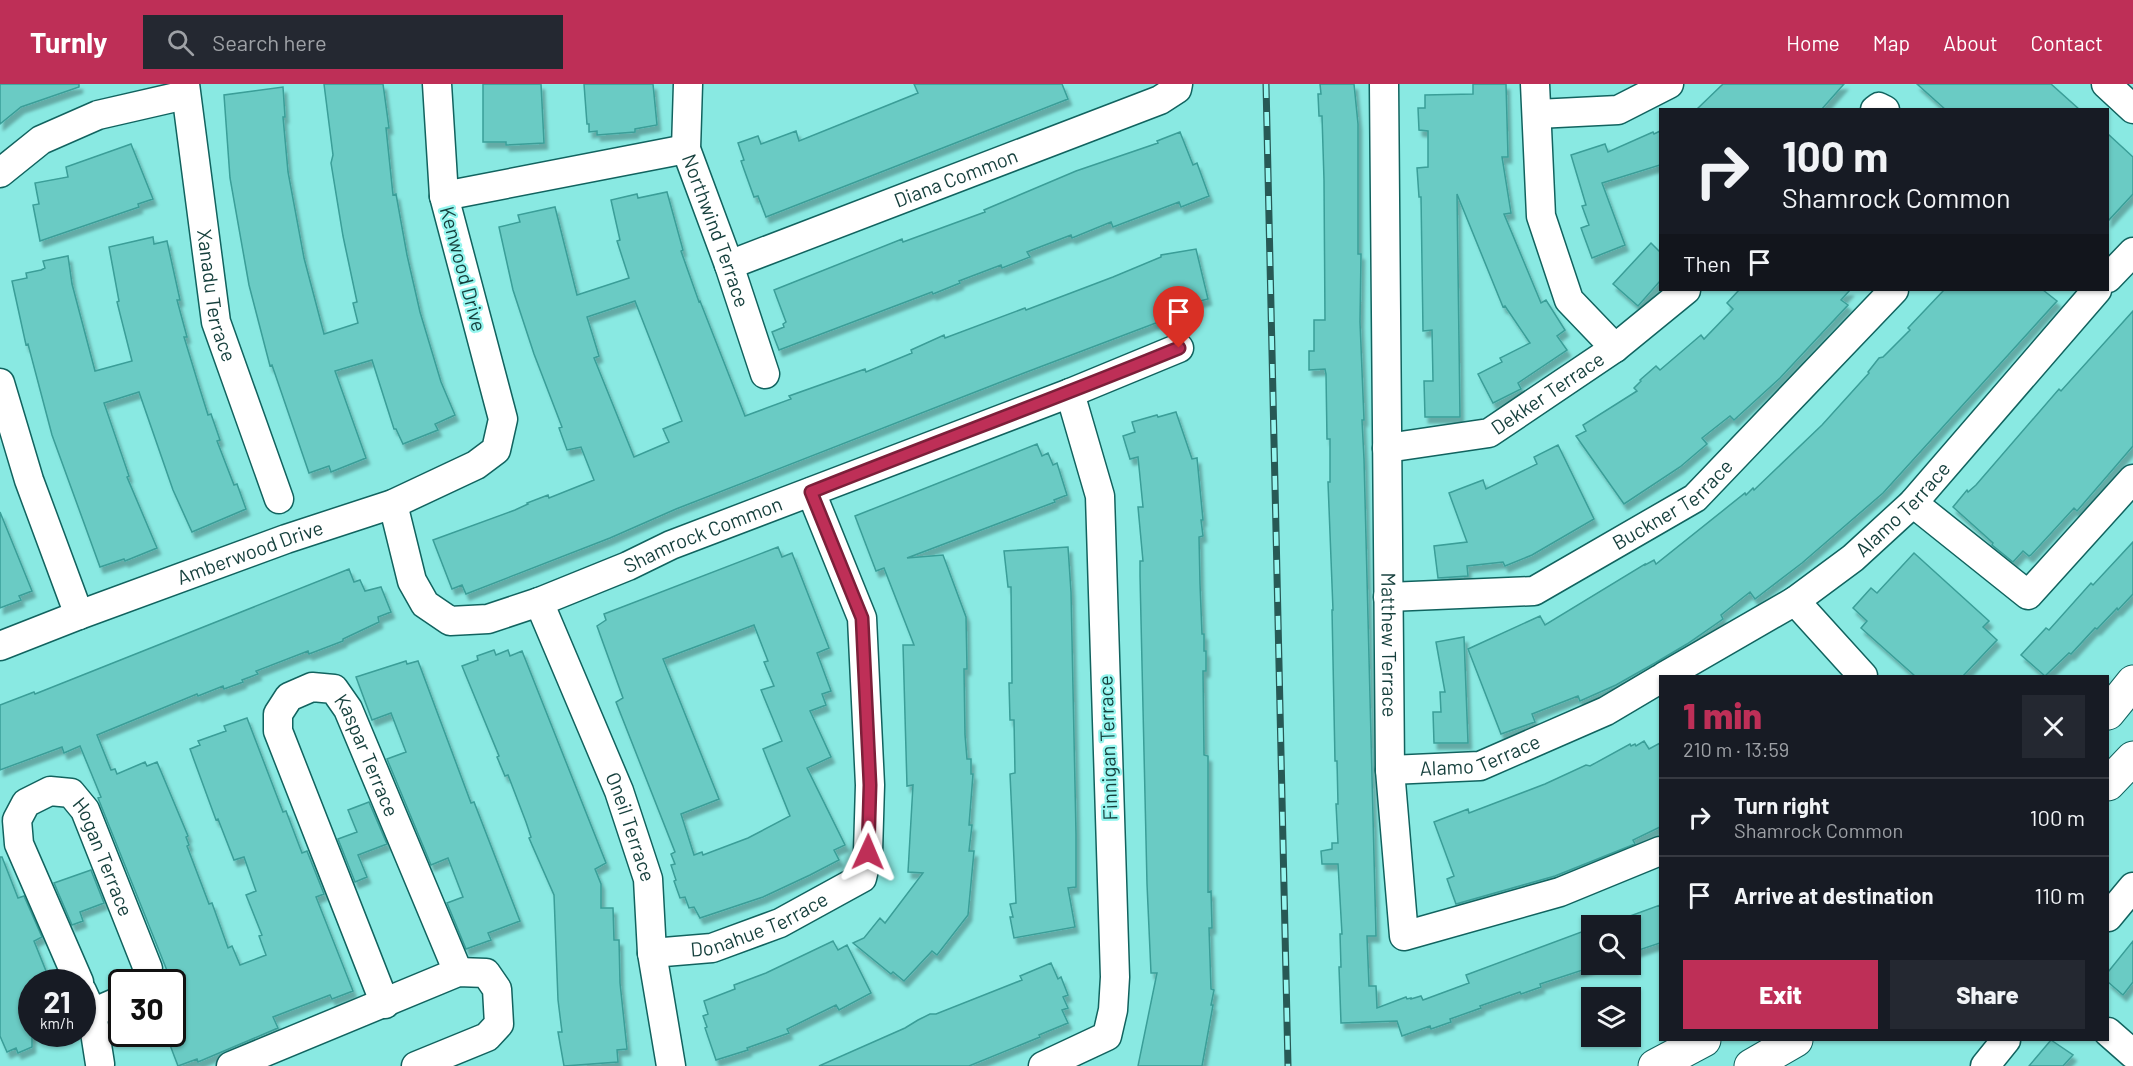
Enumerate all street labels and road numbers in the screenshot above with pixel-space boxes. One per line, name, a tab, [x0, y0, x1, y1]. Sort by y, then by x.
street label: Diana Common	[890, 143, 1021, 212]
street label: Northwind Terrace	[678, 150, 755, 310]
street label: Kenwood Drive	[436, 204, 492, 334]
street label: Xanadu Terrace	[193, 228, 242, 365]
street label: Dekker Terrace	[1486, 346, 1608, 439]
street label: Buckner Terrace	[1608, 453, 1737, 554]
street label: Alamo Terrace	[1850, 456, 1954, 561]
street label: Shamrock Common	[619, 491, 785, 577]
street label: Amberwood Drive	[173, 515, 326, 589]
street label: Matthew Terrace	[1377, 572, 1403, 718]
street label: Finnigan Terrace	[1092, 675, 1122, 821]
street label: Kaspar Terrace	[330, 689, 405, 820]
street label: Alamo Terrace	[1419, 728, 1543, 780]
street label: Oneil Terrace	[601, 768, 661, 884]
street label: Hogan Terrace	[68, 792, 139, 919]
street label: Donahue Terrace	[689, 886, 832, 961]

